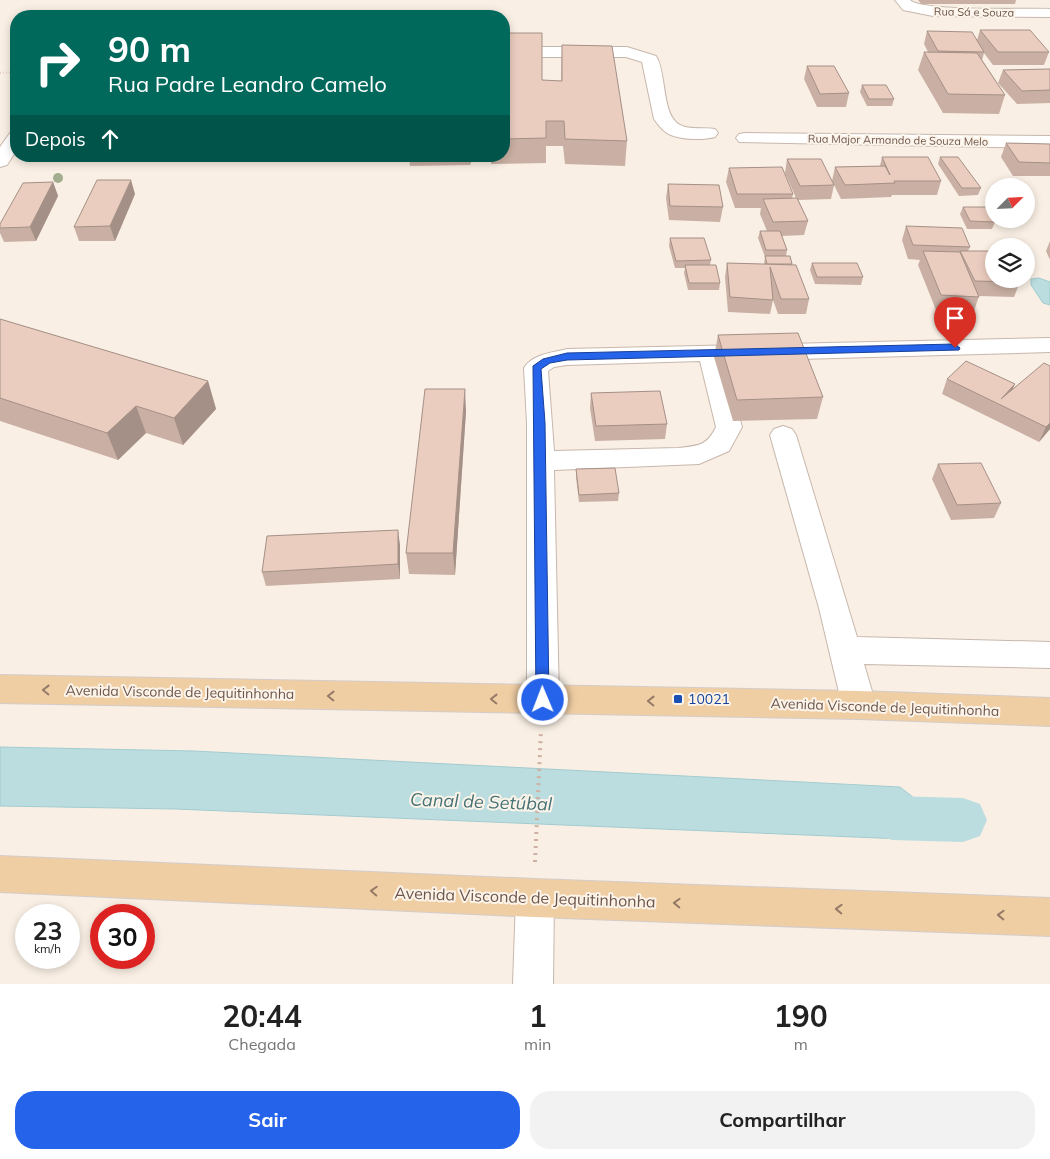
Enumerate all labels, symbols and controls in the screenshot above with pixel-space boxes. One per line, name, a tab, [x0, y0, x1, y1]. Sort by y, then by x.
street label: Rua Sá e Souza	[934, 4, 1014, 20]
text: 90 m	[108, 27, 191, 71]
icon: right	[25, 30, 90, 95]
text: Rua Padre Leandro Camelo	[108, 70, 387, 98]
icon: ahead	[96, 125, 124, 153]
text: Depois	[25, 127, 86, 151]
street label: Rua Major Armando de Souza Melo	[808, 131, 988, 149]
north arrow	[985, 178, 1035, 228]
map controls	[985, 178, 1035, 288]
button: layers	[985, 238, 1035, 288]
pin	[934, 297, 976, 348]
icon: arrive	[941, 304, 969, 332]
position arrow	[516, 673, 568, 725]
street label: Avenida Visconde de Jequitinhonha	[66, 681, 294, 703]
one-way arrow	[42, 685, 50, 695]
one-way arrow	[327, 690, 335, 701]
place label: 10021	[688, 690, 730, 708]
marker: 10021	[672, 693, 684, 705]
one-way arrow	[490, 694, 498, 704]
street label: Avenida Visconde de Jequitinhonha	[770, 694, 1000, 720]
one-way arrow	[647, 696, 655, 707]
water label: Canal de Setúbal	[410, 788, 553, 815]
street label: Avenida Visconde de Jequitinhonha	[394, 882, 656, 912]
one-way arrow	[370, 885, 378, 896]
one-way arrow	[672, 898, 680, 908]
speed limit sign: 30	[90, 904, 155, 969]
one-way arrow	[835, 904, 842, 914]
one-way arrow	[997, 910, 1005, 920]
text: 23	[32, 915, 63, 946]
text: km/h	[34, 941, 61, 956]
text: 20:44	[222, 997, 302, 1035]
text: 1	[529, 997, 547, 1035]
text: 190	[774, 997, 828, 1035]
text: Chegada	[228, 1034, 296, 1054]
text: min	[524, 1034, 551, 1054]
text: m	[794, 1034, 808, 1054]
button: Sair	[15, 1091, 520, 1149]
button: Compartilhar	[530, 1091, 1035, 1149]

